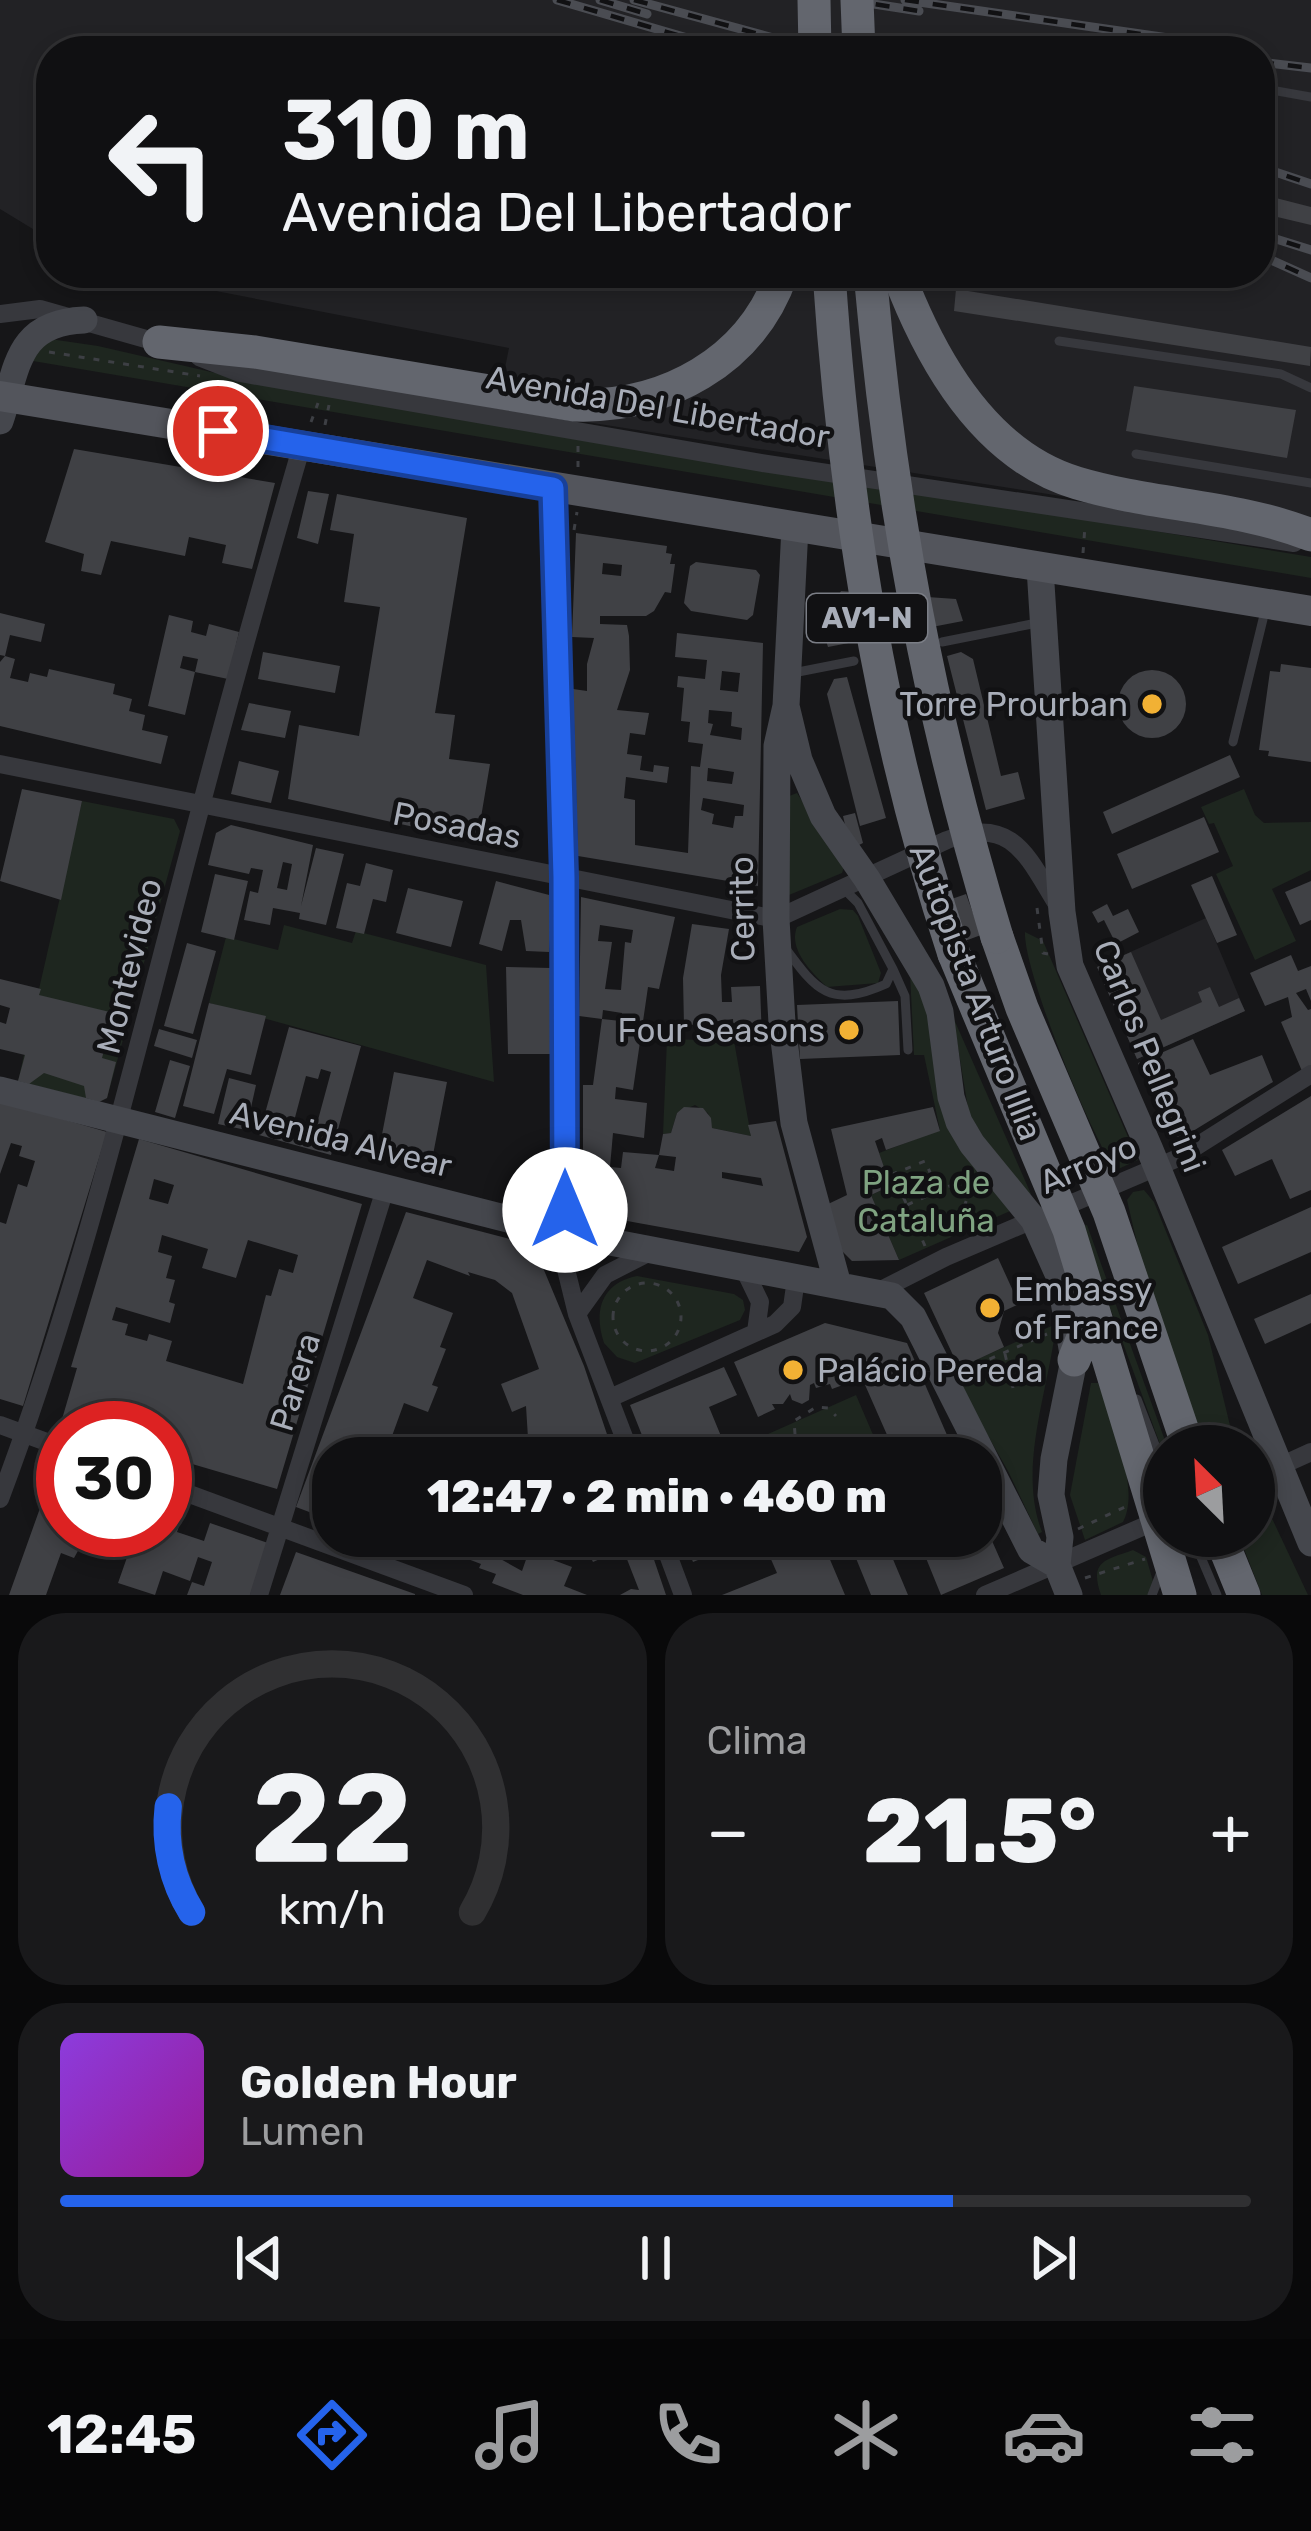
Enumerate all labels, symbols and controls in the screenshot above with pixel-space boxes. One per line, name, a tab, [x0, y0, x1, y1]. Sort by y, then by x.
text: 310 m	[282, 80, 530, 180]
icon: left	[84, 84, 240, 240]
text: Avenida Del Libertador	[282, 181, 851, 245]
street label: Avenida Del Libertador	[483, 358, 833, 456]
pin	[167, 380, 269, 482]
icon: arrive	[185, 398, 251, 464]
road number: AV1-N	[807, 594, 927, 642]
place label: Torre Prourban	[899, 685, 1128, 724]
marker: Torre Prourban	[1139, 691, 1165, 717]
street label: Posadas	[390, 793, 524, 857]
street label: Autopista Arturo Illia	[901, 838, 1051, 1146]
street label: Cerrito	[722, 856, 762, 962]
street label: Montevideo	[88, 874, 170, 1058]
street label: Carlos Pellegrini	[1086, 934, 1214, 1178]
place label: Four Seasons	[618, 1011, 825, 1050]
marker: Four Seasons	[836, 1017, 862, 1043]
street label: Avenida Alvear	[226, 1093, 456, 1186]
street label: Arroyo	[1034, 1126, 1142, 1202]
position arrow	[502, 1147, 628, 1273]
park label: Plaza de Cataluña	[857, 1163, 995, 1240]
place label: Embassy of France	[1014, 1270, 1159, 1347]
marker: Embassy of France	[977, 1295, 1003, 1321]
street label: Parera	[262, 1328, 328, 1436]
place label: Palácio Pereda	[817, 1351, 1044, 1390]
marker: Palácio Pereda	[780, 1357, 806, 1383]
speed limit sign: 30	[36, 1401, 192, 1557]
north arrow	[1143, 1425, 1275, 1557]
map controls	[1143, 1425, 1275, 1557]
text: 12:47 · 2 min · 460 m	[427, 1470, 887, 1523]
text: Clima	[707, 1718, 808, 1764]
text: 22	[251, 1744, 413, 1892]
text: 21.5°	[863, 1778, 1096, 1885]
text: −	[707, 1792, 749, 1871]
text: +	[1210, 1792, 1251, 1871]
text: km/h	[279, 1884, 386, 1935]
text: Golden Hour	[240, 2056, 517, 2109]
text: Lumen	[240, 2109, 365, 2155]
icon: previous	[226, 2225, 292, 2291]
icon: pause	[623, 2225, 689, 2291]
icon: next	[1020, 2225, 1086, 2291]
icon: directions	[290, 2393, 374, 2477]
icon: music	[468, 2393, 552, 2477]
icon: phone	[646, 2393, 730, 2477]
icon: climate	[824, 2393, 908, 2477]
icon: car	[1002, 2393, 1086, 2477]
icon: filters	[1180, 2393, 1264, 2477]
text: 12:45	[47, 2403, 196, 2467]

